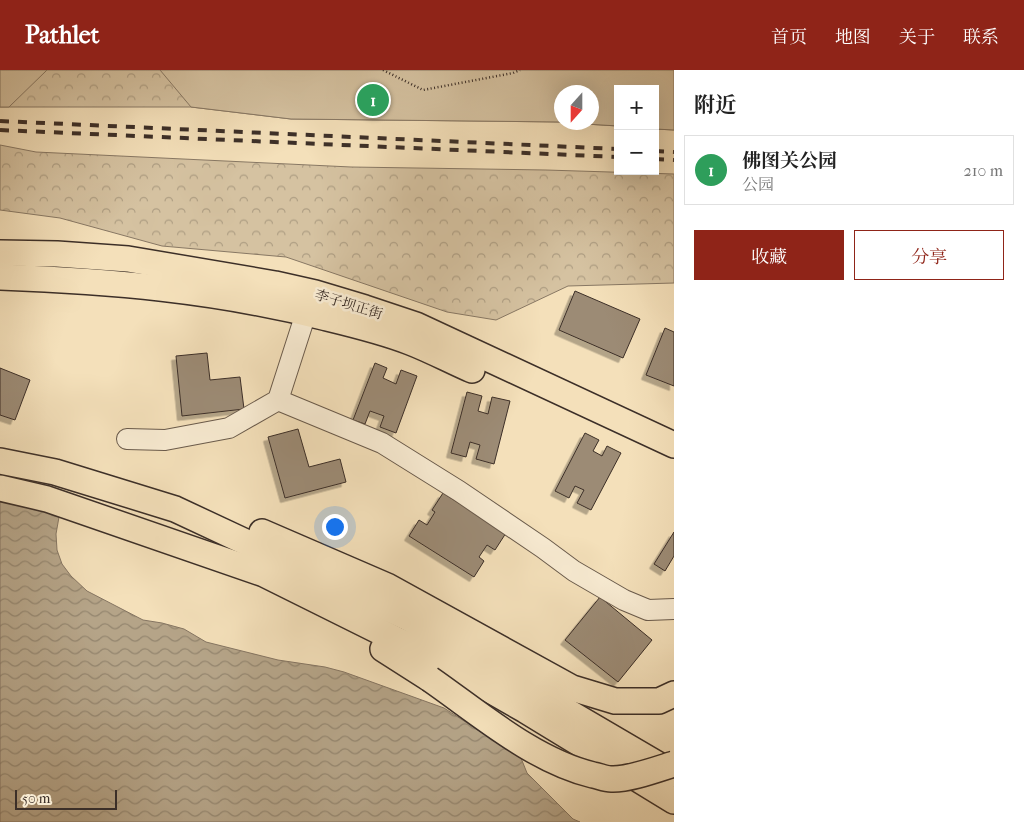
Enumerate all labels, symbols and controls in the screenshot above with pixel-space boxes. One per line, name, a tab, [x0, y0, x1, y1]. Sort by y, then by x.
text: Pathlet	[25, 21, 99, 49]
text: 首页	[771, 27, 807, 48]
text: 地图	[835, 27, 871, 48]
text: 关于	[899, 27, 935, 48]
text: 联系	[963, 27, 999, 48]
pin: 1	[357, 81, 389, 119]
north arrow	[554, 85, 599, 130]
map controls	[614, 85, 659, 175]
button: +	[614, 85, 659, 130]
text: 附近	[694, 93, 736, 117]
button: −	[614, 130, 659, 175]
text: 佛图关公园	[742, 150, 837, 172]
text: 1	[708, 161, 714, 180]
text: 210 m	[964, 161, 1003, 180]
text: 公园	[742, 175, 774, 194]
button: 收藏	[694, 230, 844, 280]
button: 分享	[854, 230, 1004, 280]
street label: 李子坝正街	[313, 286, 385, 323]
your location	[322, 514, 348, 540]
scale bar	[15, 787, 118, 810]
text: 50 m	[22, 790, 50, 807]

